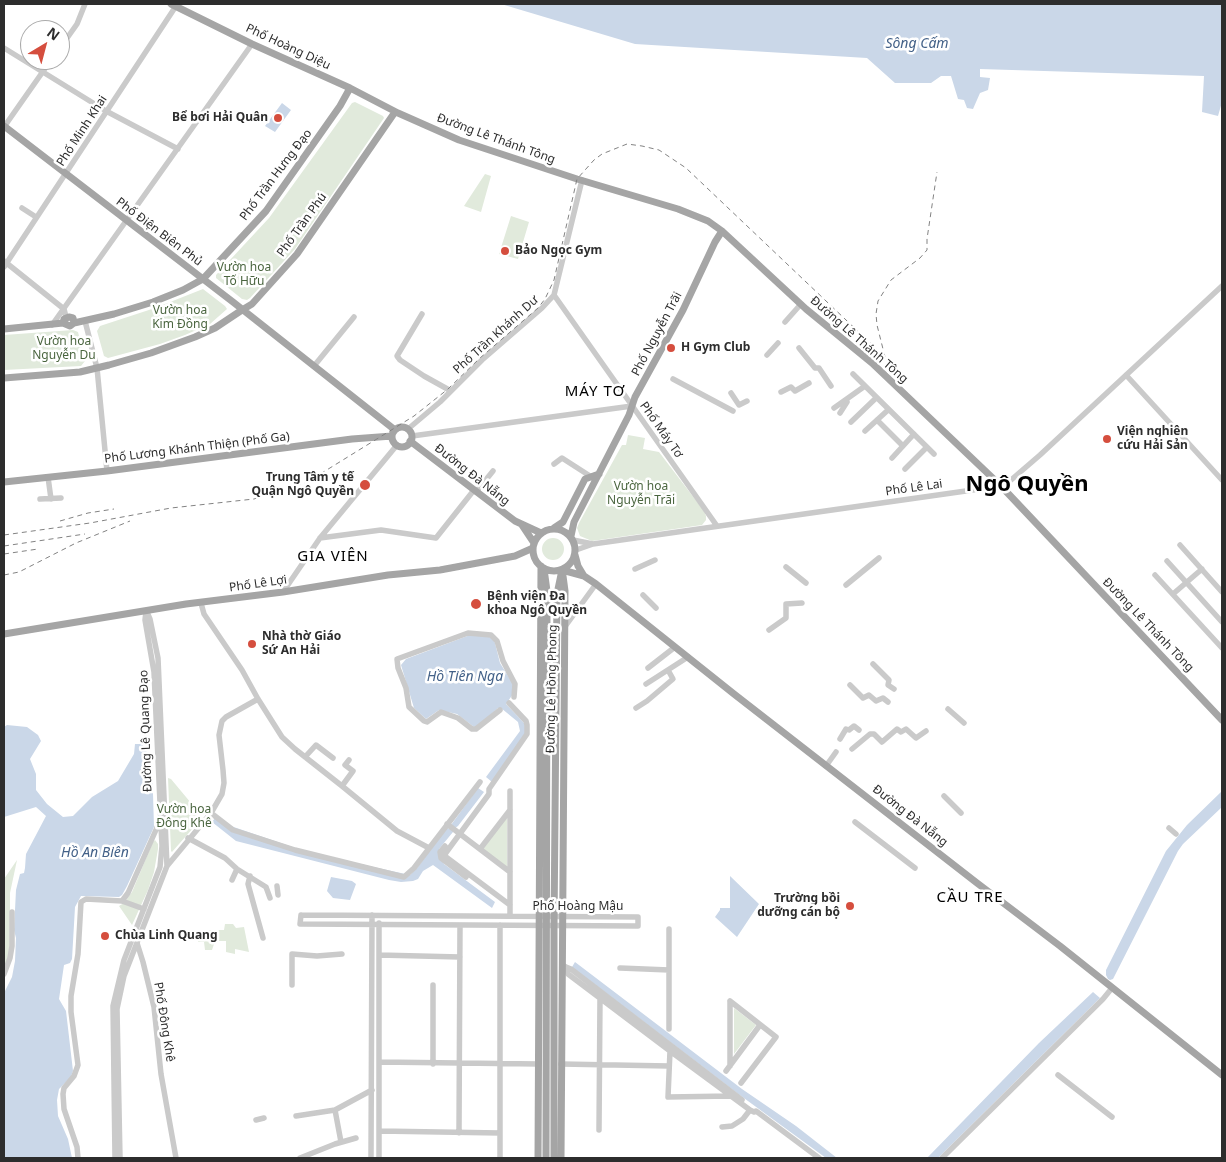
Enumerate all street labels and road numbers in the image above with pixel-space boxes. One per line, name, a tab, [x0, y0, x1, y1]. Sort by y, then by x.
street label: Phố Hoàng Diệu	[243, 21, 333, 73]
street label: Phố Minh Khai	[54, 93, 110, 169]
street label: Đường Lê Thánh Tông	[435, 111, 557, 167]
street label: Phố Trần Hưng Đạo	[237, 126, 315, 224]
street label: Phố Trần Phú	[274, 190, 330, 260]
street label: Phố Điện Biên Phủ	[113, 195, 205, 269]
street label: Phố Nguyễn Trãi	[629, 290, 685, 378]
street label: Phố Trần Khánh Dư	[450, 293, 542, 377]
street label: Đường Lê Thánh Tông	[807, 294, 911, 386]
street label: Phố Máy Tơ	[636, 399, 686, 461]
street label: Phố Lương Khánh Thiện (Phố Ga)	[104, 429, 290, 467]
street label: Đường Đà Nẵng	[432, 441, 512, 509]
street label: Phố Lê Lai	[885, 477, 943, 499]
street label: Phố Lê Lợi	[228, 573, 288, 595]
street label: Đường Lê Thánh Tông	[1099, 575, 1197, 675]
street label: Đường Lê Hồng Phong	[544, 624, 560, 754]
street label: Đường Lê Quang Đạo	[137, 670, 155, 792]
street label: Đường Đà Nẵng	[870, 782, 950, 850]
street label: Phố Hoàng Mậu	[533, 900, 623, 914]
street label: Phố Đông Khê	[151, 981, 177, 1063]

